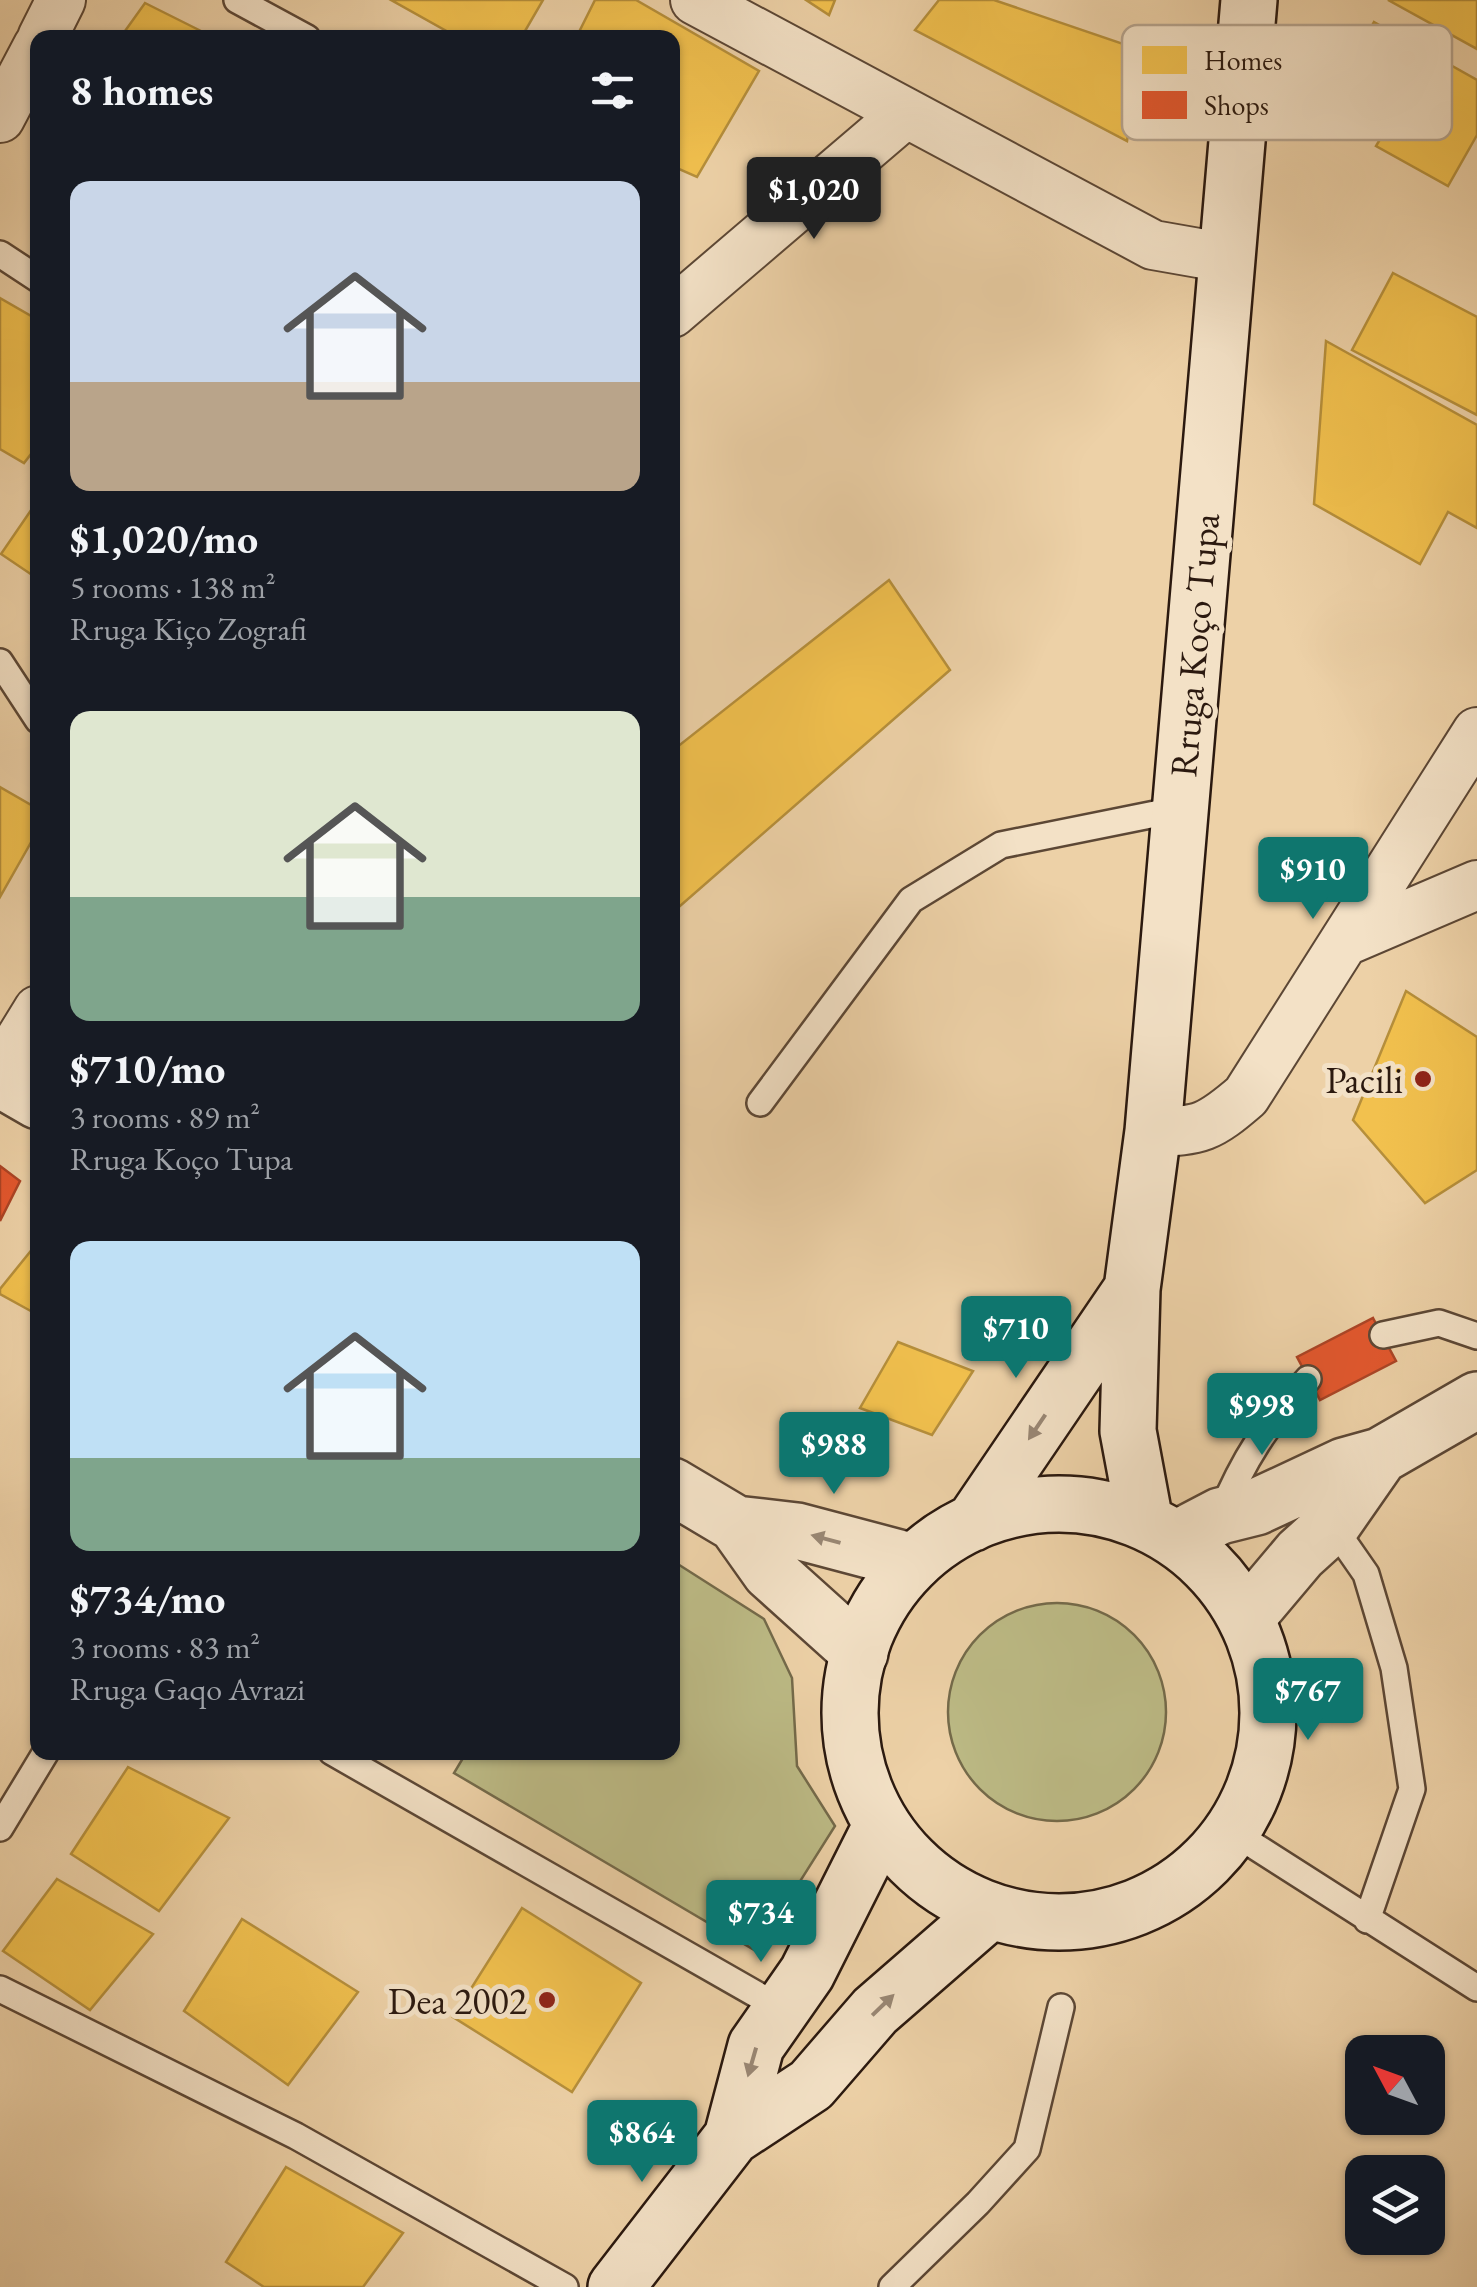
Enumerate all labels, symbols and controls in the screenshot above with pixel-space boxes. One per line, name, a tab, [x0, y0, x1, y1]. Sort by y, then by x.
legend	[1122, 25, 1452, 140]
text: Homes	[1204, 42, 1282, 78]
text: 8 homes	[70, 63, 213, 118]
icon: filters	[585, 63, 640, 118]
text: Shops	[1204, 87, 1269, 123]
pin: $1,020	[733, 157, 895, 242]
text: $1,020	[769, 168, 859, 210]
icon: home	[265, 246, 445, 426]
street label: Rruga Koço Tupa	[1158, 510, 1230, 779]
text: $1,020/mo	[70, 511, 258, 566]
text: 5 rooms · 138 m²	[70, 566, 276, 608]
text: Rruga Kiço Zografi	[70, 608, 307, 650]
icon: home	[265, 776, 445, 956]
pin: $910	[1254, 837, 1372, 922]
text: $910	[1280, 848, 1346, 890]
text: $710/mo	[70, 1041, 226, 1096]
place label: Pacili	[1326, 1055, 1403, 1104]
marker: Pacili	[1412, 1068, 1434, 1090]
text: 3 rooms · 89 m²	[70, 1096, 260, 1138]
text: Rruga Koço Tupa	[70, 1138, 293, 1180]
pin: $710	[957, 1296, 1075, 1381]
icon: home	[265, 1306, 445, 1486]
text: $710	[983, 1307, 1049, 1349]
pin: $998	[1203, 1373, 1321, 1458]
text: $998	[1229, 1384, 1295, 1426]
pin: $988	[775, 1412, 893, 1497]
one-way arrow	[1028, 1413, 1047, 1440]
text: $988	[801, 1423, 867, 1465]
one-way arrow	[810, 1530, 841, 1546]
text: $734/mo	[70, 1571, 226, 1626]
text: 3 rooms · 83 m²	[70, 1626, 260, 1668]
pin: $767	[1249, 1658, 1367, 1743]
text: Rruga Gaqo Avrazi	[70, 1668, 305, 1710]
text: $767	[1275, 1669, 1341, 1711]
pin: $734	[702, 1880, 820, 1965]
text: $734	[728, 1891, 794, 1933]
place label: Dea 2002	[388, 1976, 527, 2025]
marker: Dea 2002	[536, 1989, 558, 2011]
one-way arrow	[870, 1994, 894, 2017]
north arrow	[1345, 2035, 1445, 2135]
map controls	[1345, 2035, 1445, 2255]
one-way arrow	[744, 2047, 759, 2078]
pin: $864	[583, 2100, 701, 2185]
text: $864	[609, 2111, 675, 2153]
button: layers	[1345, 2155, 1445, 2255]

